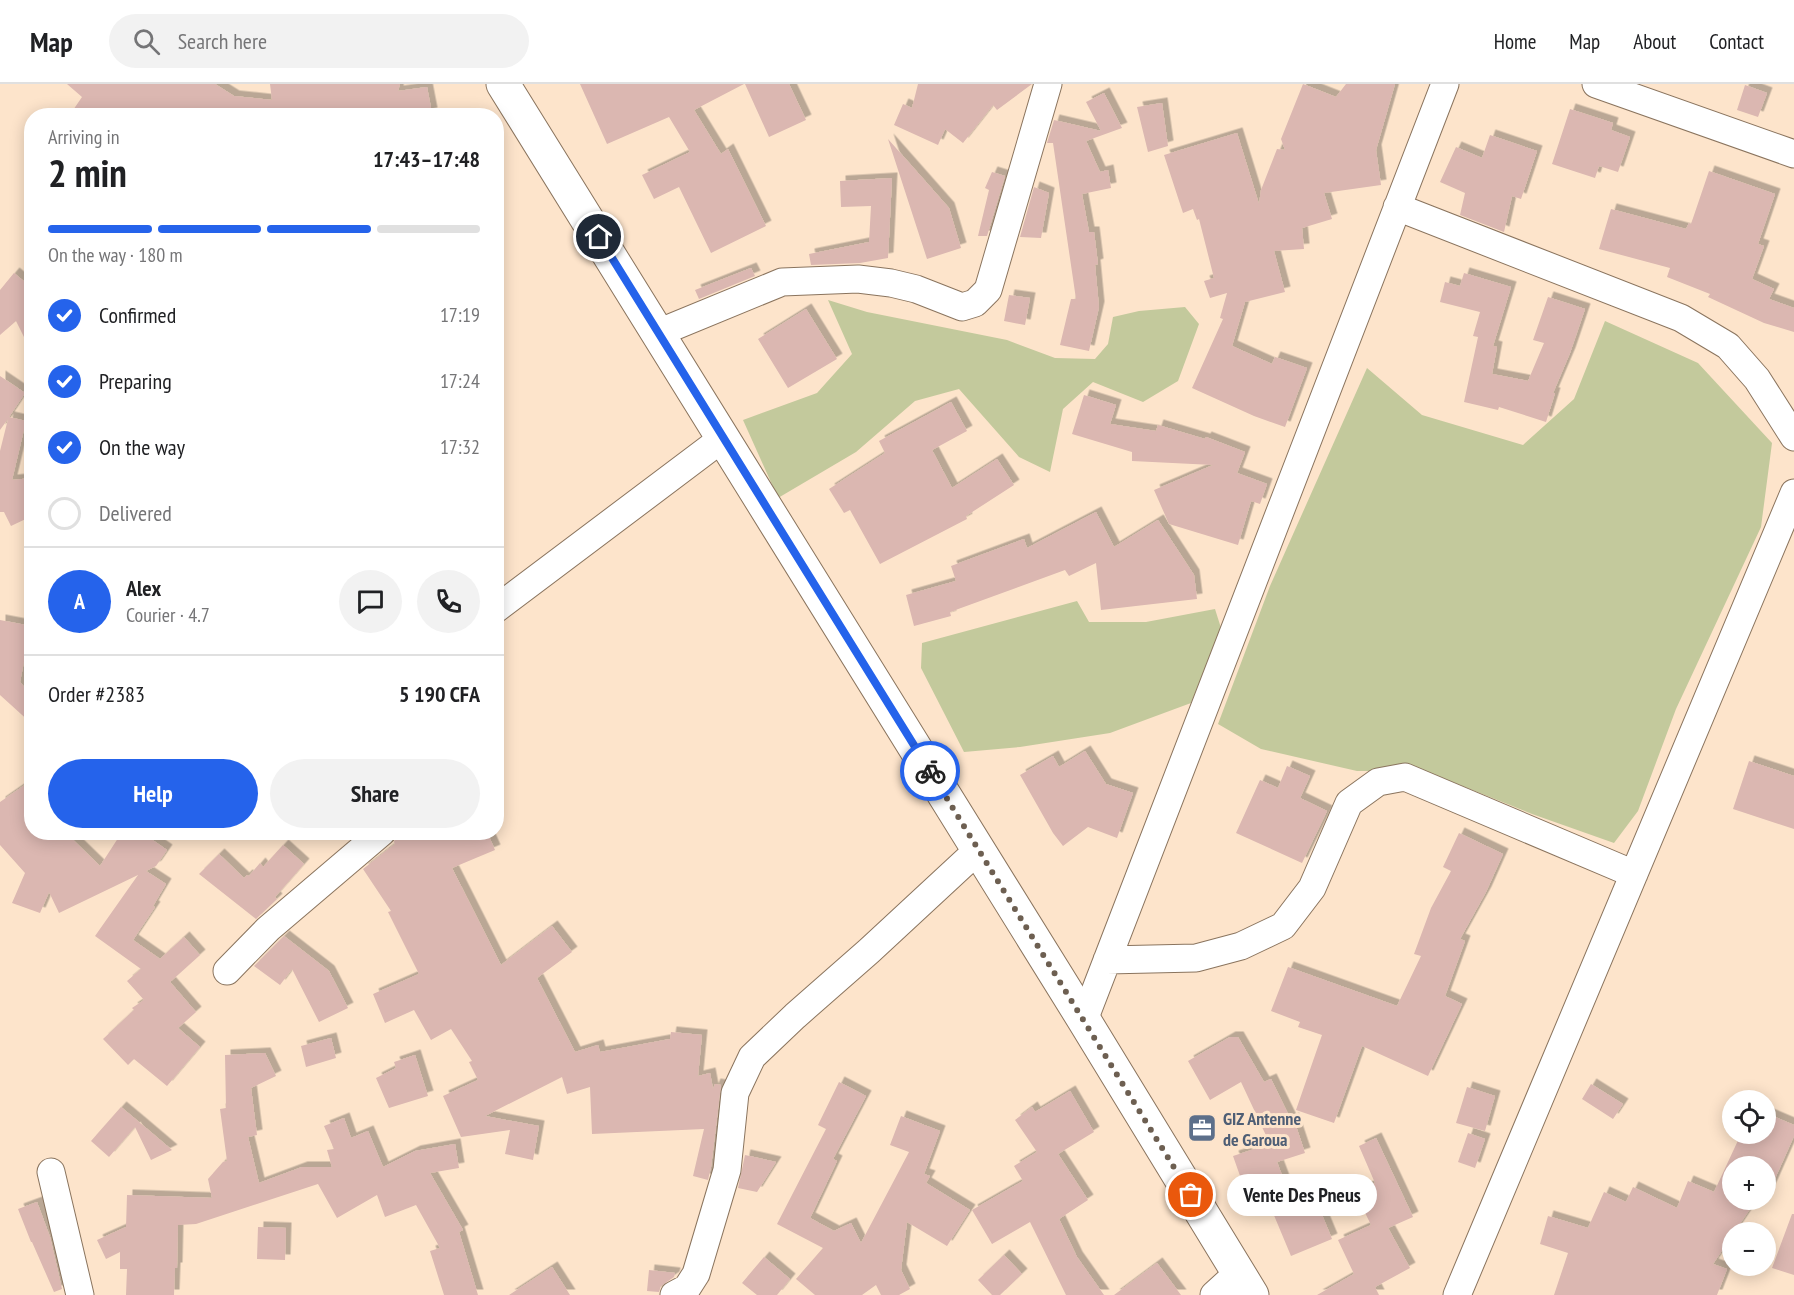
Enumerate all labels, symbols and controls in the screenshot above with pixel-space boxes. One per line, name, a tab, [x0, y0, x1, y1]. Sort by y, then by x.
search box	[109, 14, 529, 68]
text: Map	[30, 23, 73, 60]
icon: search	[130, 25, 163, 58]
text: Search here	[178, 27, 267, 55]
text: Home	[1494, 28, 1536, 55]
text: Map	[1569, 28, 1600, 55]
text: About	[1633, 28, 1676, 55]
text: Contact	[1709, 28, 1764, 55]
text: Arriving in	[48, 124, 120, 150]
text: 17:43–17:48	[373, 145, 480, 173]
text: 2 min	[48, 147, 127, 198]
pin	[573, 211, 624, 262]
icon: home	[582, 220, 615, 253]
text: On the way · 180 m	[48, 242, 183, 268]
icon: check	[48, 299, 81, 332]
text: Confirmed	[99, 301, 176, 329]
text: 17:19	[440, 302, 480, 328]
icon: check	[48, 365, 81, 398]
text: Preparing	[99, 367, 172, 395]
text: 17:24	[440, 368, 480, 394]
icon: check	[48, 431, 81, 464]
text: On the way	[99, 433, 185, 461]
text: 17:32	[440, 434, 480, 460]
text: Delivered	[99, 499, 172, 527]
button: chat	[339, 570, 402, 633]
button: phone	[417, 570, 480, 633]
text: Alex	[126, 574, 161, 602]
text: A	[74, 587, 85, 615]
text: Courier · 4.7	[126, 602, 210, 628]
text: Order #2383	[48, 680, 145, 708]
text: 5 190 CFA	[399, 680, 480, 708]
courier	[900, 741, 960, 801]
icon: bike	[914, 755, 947, 788]
button: Help	[48, 759, 258, 828]
button: Share	[270, 759, 480, 828]
map controls	[1722, 1090, 1776, 1276]
button: locate	[1722, 1090, 1776, 1144]
place label: GIZ Antenne de Garoua	[1223, 1107, 1301, 1151]
office icon: GIZ Antenne de Garoua	[1186, 1112, 1218, 1144]
button: +	[1722, 1156, 1776, 1210]
pin	[1165, 1169, 1216, 1220]
callout: Vente Des Pneus	[1227, 1174, 1377, 1216]
icon: bag	[1174, 1178, 1207, 1211]
text: Vente Des Pneus	[1243, 1182, 1361, 1208]
button: −	[1722, 1222, 1776, 1276]

